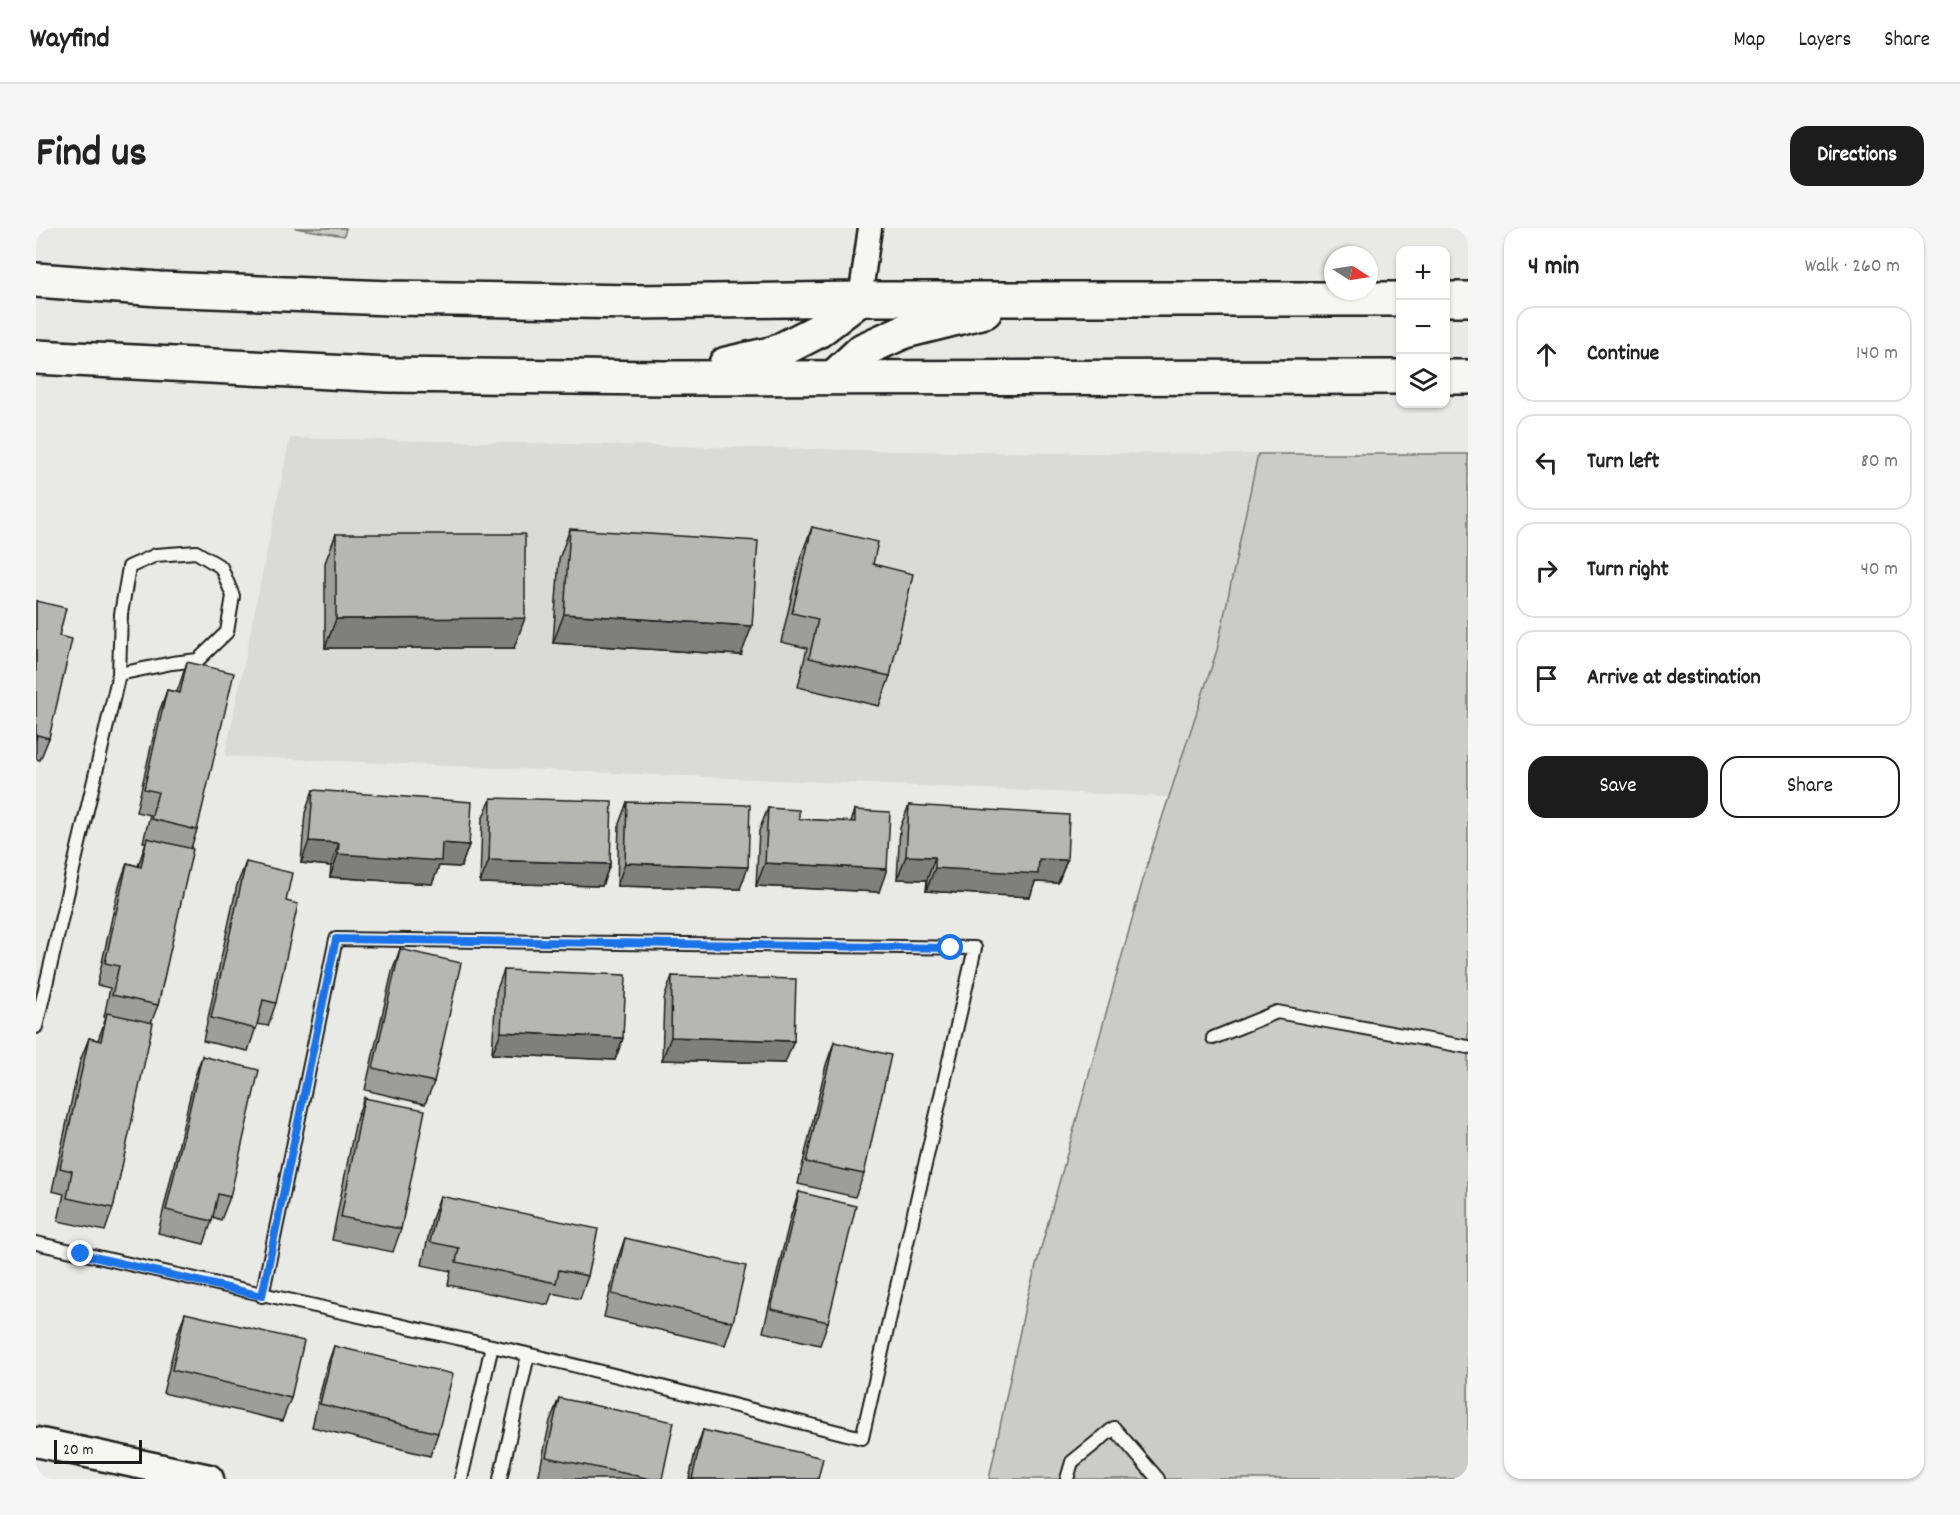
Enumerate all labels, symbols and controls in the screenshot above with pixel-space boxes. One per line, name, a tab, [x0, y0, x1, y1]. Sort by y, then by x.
text: Wayfind	[30, 21, 110, 61]
text: Map	[1734, 26, 1765, 56]
text: Layers	[1798, 26, 1851, 56]
text: Share	[1884, 26, 1930, 56]
text: Find us	[36, 126, 147, 186]
button: Directions	[1790, 126, 1924, 186]
north arrow	[1324, 246, 1378, 300]
map controls	[1396, 246, 1450, 408]
button: +	[1396, 246, 1450, 300]
text: 4 min	[1528, 249, 1579, 286]
text: Walk · 260 m	[1805, 253, 1900, 281]
button: −	[1396, 300, 1450, 354]
icon: ahead	[1530, 338, 1563, 371]
text: Continue	[1587, 339, 1659, 370]
text: 140 m	[1856, 340, 1898, 368]
button: layers	[1396, 354, 1450, 408]
icon: left	[1530, 446, 1563, 479]
text: Turn left	[1587, 447, 1659, 478]
text: 80 m	[1861, 448, 1898, 476]
icon: right	[1530, 554, 1563, 587]
text: Turn right	[1587, 555, 1669, 586]
text: 40 m	[1860, 556, 1898, 584]
icon: arrive	[1530, 662, 1563, 695]
text: Arrive at destination	[1587, 663, 1761, 694]
button: Save	[1528, 756, 1708, 818]
button: Share	[1720, 756, 1900, 818]
route start	[937, 934, 963, 960]
route end	[67, 1240, 93, 1266]
scale bar	[54, 1437, 142, 1464]
text: 20 m	[63, 1439, 93, 1462]

